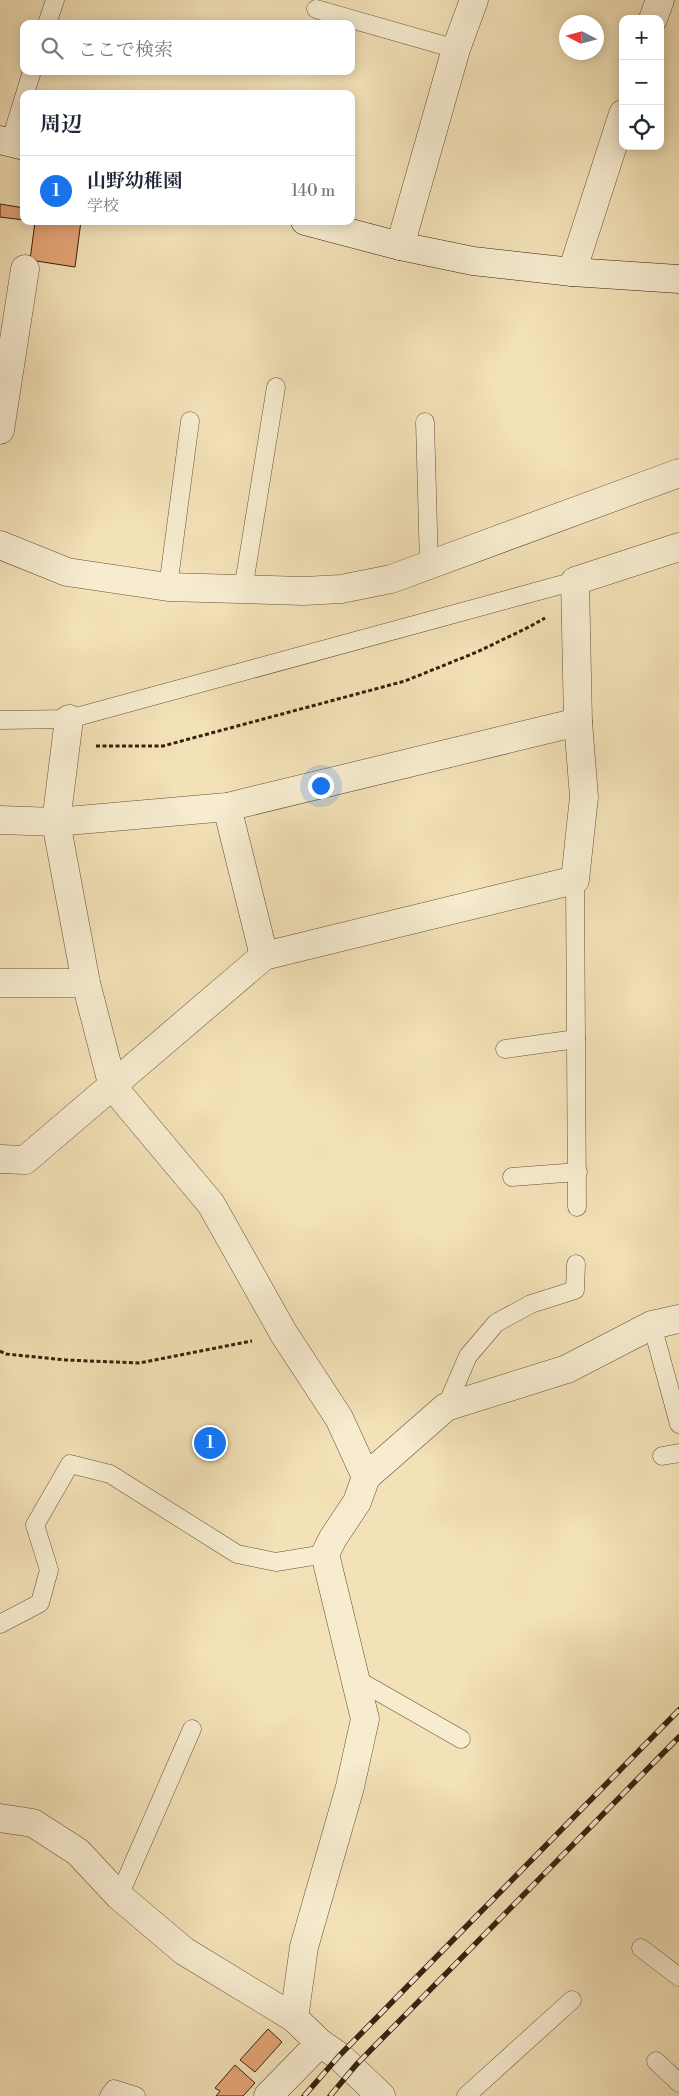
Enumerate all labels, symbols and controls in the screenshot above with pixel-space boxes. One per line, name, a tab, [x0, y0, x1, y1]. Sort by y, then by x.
north arrow	[559, 15, 604, 60]
map controls	[619, 15, 664, 150]
button: +	[619, 15, 664, 60]
search box	[20, 20, 355, 75]
icon: search	[38, 34, 66, 62]
text: ここで検索	[78, 38, 173, 62]
button: −	[619, 60, 664, 105]
button: locate	[619, 105, 664, 150]
text: 周辺	[40, 112, 82, 138]
text: 山野幼稚園	[87, 169, 182, 193]
text: 1	[52, 181, 60, 201]
text: 140 m	[291, 181, 335, 201]
text: 学校	[87, 196, 119, 216]
your location	[308, 773, 334, 799]
pin: 1	[194, 1424, 226, 1462]

